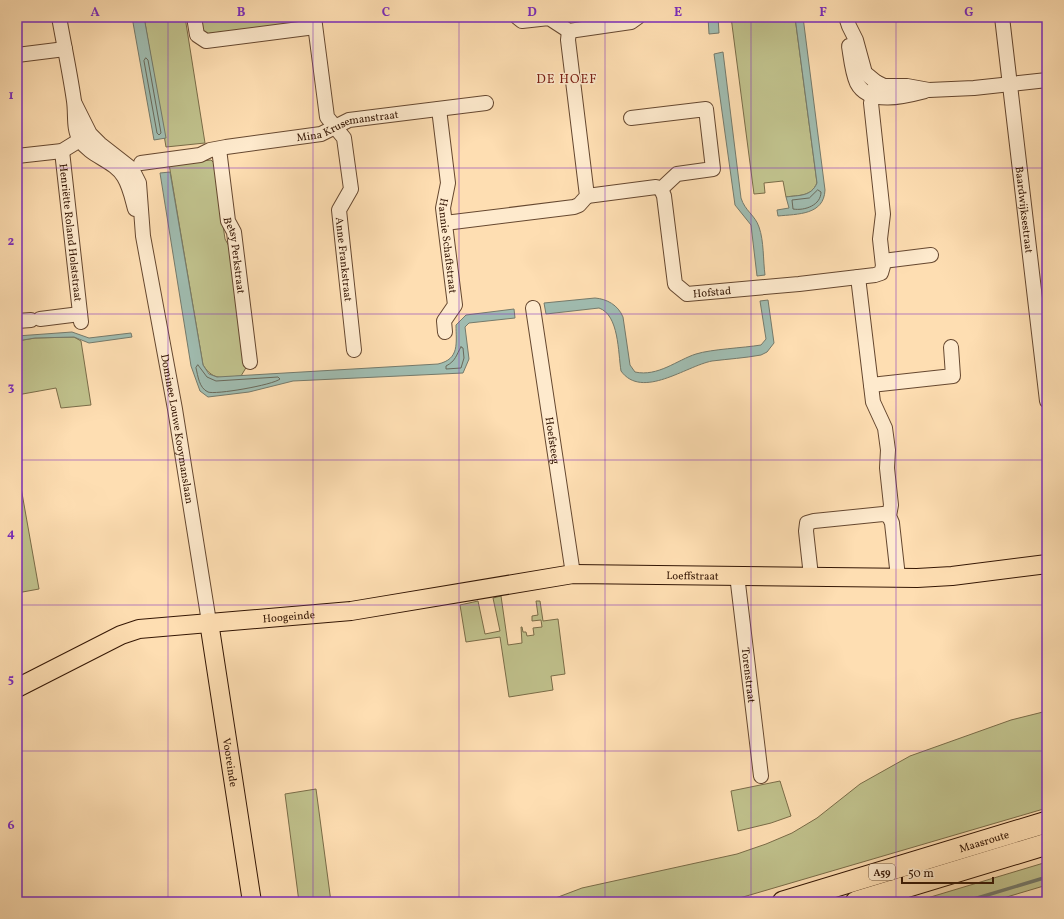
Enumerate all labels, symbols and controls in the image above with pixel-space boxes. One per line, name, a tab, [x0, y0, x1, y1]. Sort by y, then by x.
text: A	[90, 4, 100, 22]
text: B	[237, 4, 246, 22]
text: C	[382, 4, 390, 22]
text: D	[527, 4, 537, 22]
text: E	[674, 4, 682, 22]
text: F	[819, 4, 827, 22]
text: G	[964, 4, 974, 22]
district label: DE HOEF	[536, 71, 598, 89]
text: 1	[8, 87, 14, 105]
street label: Mina Krusemanstraat	[296, 108, 400, 146]
street label: Henriëtte Roland Holststraat	[54, 163, 85, 303]
street label: Baardwijksestraat	[1011, 166, 1036, 254]
street label: Hannie Schaftstraat	[434, 196, 460, 295]
street label: Anne Frankstraat	[331, 216, 355, 302]
street label: Betsy Perkstraat	[219, 217, 248, 295]
text: 2	[8, 233, 15, 251]
street label: Hofstad	[692, 284, 732, 302]
street label: Dominee Louwe Kooymanslaan	[156, 353, 196, 506]
text: 3	[8, 379, 15, 397]
street label: Hoefsteeg	[540, 416, 562, 466]
text: 4	[7, 525, 15, 543]
street label: Loeffstraat	[666, 569, 719, 585]
street label: Hoogeinde	[262, 608, 316, 627]
street label: Torenstraat	[737, 647, 758, 704]
text: 5	[8, 671, 14, 689]
street label: Vooreinde	[218, 737, 240, 788]
text: 6	[7, 817, 15, 835]
street label: Maasroute	[958, 828, 1011, 857]
scale bar	[902, 859, 993, 885]
road number: A59	[869, 864, 895, 880]
text: 50 m	[908, 866, 934, 882]

